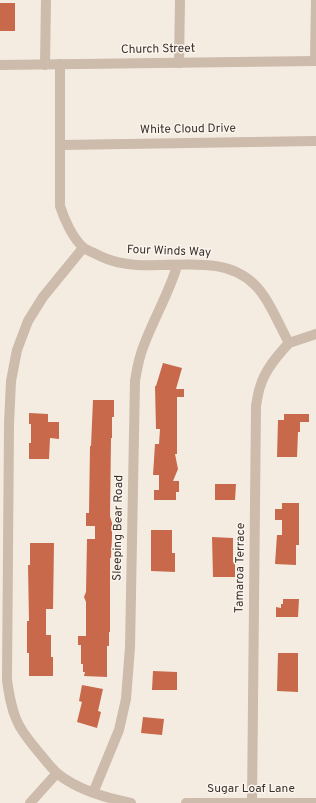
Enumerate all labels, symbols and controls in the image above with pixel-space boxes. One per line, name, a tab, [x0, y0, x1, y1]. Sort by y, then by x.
street label: Church Street	[121, 42, 195, 58]
street label: White Cloud Drive	[140, 122, 236, 138]
street label: Four Winds Way	[127, 243, 211, 261]
street label: Sleeping Bear Road	[111, 475, 127, 581]
street label: Tamaroa Terrace	[233, 523, 249, 613]
street label: Sugar Loaf Lane	[207, 783, 295, 797]

